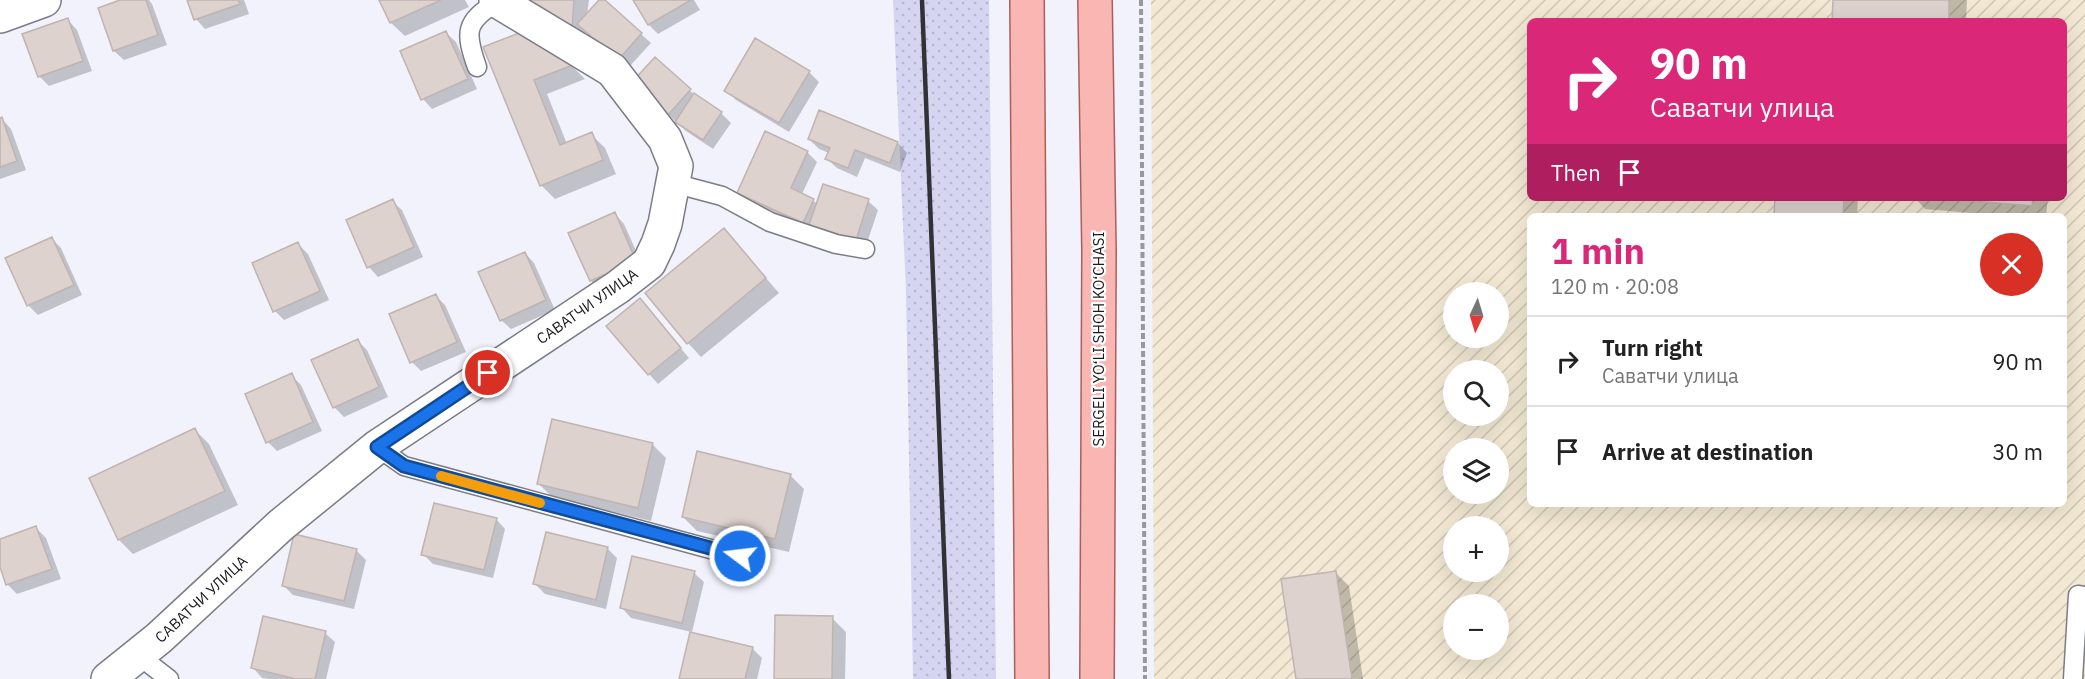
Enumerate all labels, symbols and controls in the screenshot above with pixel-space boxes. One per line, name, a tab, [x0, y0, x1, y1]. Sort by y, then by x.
text: 90 m	[1650, 36, 1748, 91]
icon: right	[1551, 42, 1629, 120]
text: Саватчи улица	[1650, 89, 1835, 124]
icon: arrive	[1613, 156, 1646, 189]
text: Then	[1551, 158, 1601, 187]
text: 1 min	[1551, 227, 1645, 274]
street label: SERGELI YO‘LI SHOH KO‘CHASI	[1089, 231, 1108, 447]
button: close	[1980, 233, 2043, 296]
street label: САВАТЧИ УЛИЦА	[533, 264, 642, 348]
text: 120 m · 20:08	[1551, 273, 1679, 300]
north arrow	[1443, 282, 1509, 348]
map controls	[1443, 282, 1509, 660]
text: Turn right	[1602, 333, 1703, 362]
icon: right	[1551, 345, 1584, 378]
pin	[462, 347, 513, 398]
text: 90 m	[1992, 347, 2043, 376]
icon: arrive	[471, 356, 504, 389]
button: search	[1443, 360, 1509, 426]
text: Саватчи улица	[1602, 362, 1739, 389]
icon: arrive	[1551, 435, 1584, 468]
text: Arrive at destination	[1602, 437, 1813, 466]
text: 30 m	[1992, 437, 2043, 466]
button: layers	[1443, 438, 1509, 504]
button: +	[1443, 516, 1509, 582]
position arrow	[708, 524, 772, 588]
street label: САВАТЧИ УЛИЦА	[151, 551, 251, 647]
button: −	[1443, 594, 1509, 660]

